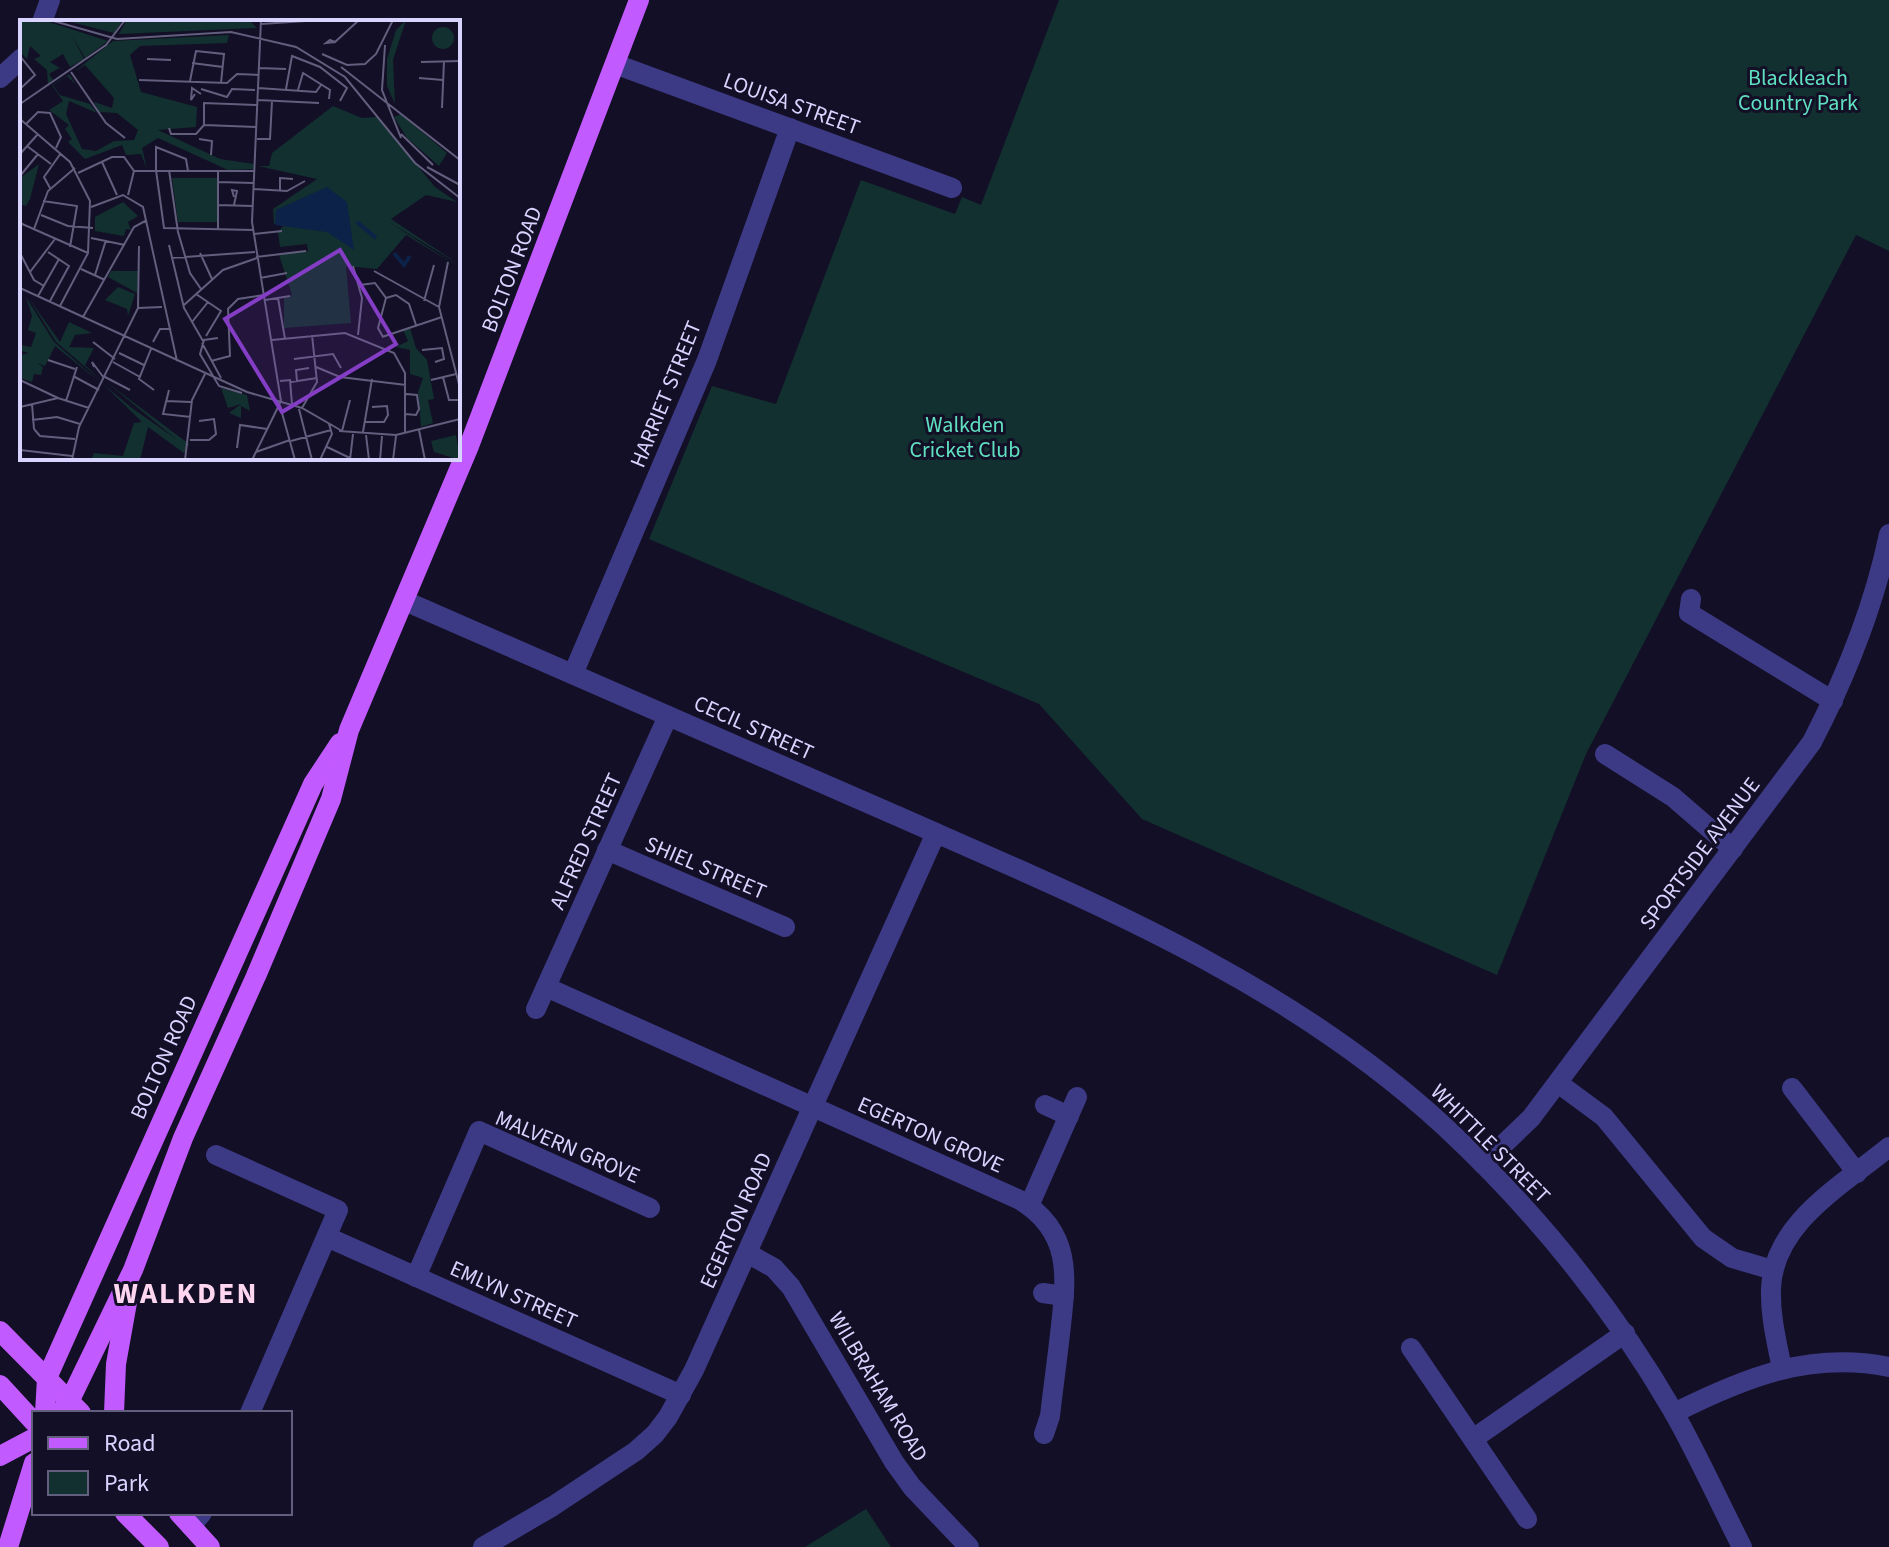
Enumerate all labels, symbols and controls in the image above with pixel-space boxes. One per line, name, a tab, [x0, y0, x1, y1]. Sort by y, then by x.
inset map	[20, 20, 460, 460]
park label: Blackleach Country Park	[1738, 62, 1858, 119]
street label: LOUISA STREET	[719, 64, 865, 144]
street label: BOLTON ROAD	[473, 202, 551, 337]
street label: HARRIET STREET	[622, 316, 710, 472]
park label: Walkden Cricket Club	[910, 409, 1020, 466]
street label: CECIL STREET	[689, 687, 819, 769]
street label: ALFRED STREET	[542, 768, 630, 915]
street label: SPORTSIDE AVENUE	[1632, 771, 1768, 937]
street label: SHIEL STREET	[640, 828, 771, 908]
street label: BOLTON ROAD	[122, 990, 205, 1124]
street label: WHITTLE STREET	[1423, 1076, 1558, 1211]
street label: EGERTON GROVE	[852, 1088, 1009, 1181]
street label: MALVERN GROVE	[490, 1102, 645, 1192]
street label: EGERTON ROAD	[692, 1147, 780, 1294]
street label: EMLYN STREET	[445, 1253, 583, 1337]
district label: WALKDEN	[114, 1272, 258, 1315]
street label: WILBRAHAM ROAD	[821, 1305, 936, 1468]
legend	[32, 1411, 292, 1515]
text: Road	[104, 1426, 156, 1461]
text: Park	[104, 1466, 149, 1501]

